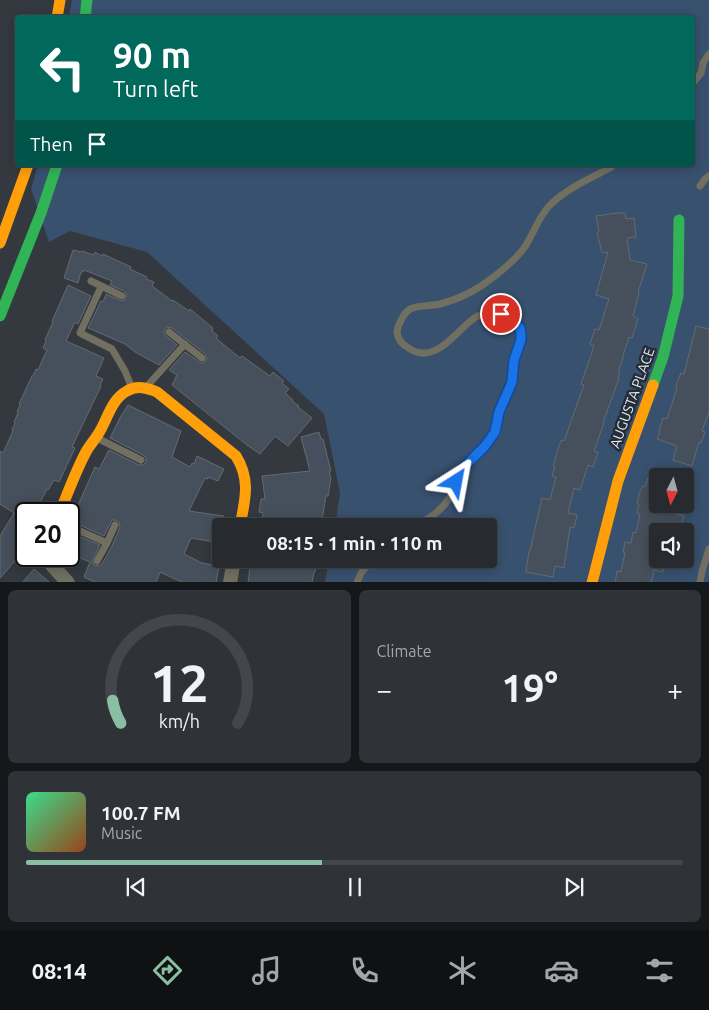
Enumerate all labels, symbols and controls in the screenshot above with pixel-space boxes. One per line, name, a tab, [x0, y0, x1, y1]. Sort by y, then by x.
icon: left	[30, 35, 95, 100]
text: 90 m	[113, 35, 191, 75]
text: Turn left	[113, 76, 198, 101]
icon: arrive	[83, 130, 111, 158]
text: Then	[30, 133, 73, 155]
pin	[480, 293, 522, 335]
icon: arrive	[487, 300, 515, 328]
street label: AUGUSTA PLACE	[606, 346, 658, 450]
position arrow	[429, 455, 481, 507]
north arrow	[649, 468, 694, 512]
map controls	[649, 468, 694, 568]
speed limit sign: 20	[15, 502, 80, 567]
button: sound	[649, 523, 694, 568]
text: 08:15 · 1 min · 110 m	[267, 532, 442, 554]
text: Climate	[377, 642, 432, 660]
text: 12	[150, 654, 209, 712]
text: 19°	[502, 667, 558, 709]
text: −	[377, 674, 392, 705]
text: +	[667, 674, 683, 705]
text: km/h	[159, 711, 200, 731]
text: 100.7 FM	[101, 802, 181, 824]
text: Music	[101, 824, 142, 842]
icon: previous	[122, 873, 150, 901]
icon: pause	[341, 873, 369, 901]
icon: next	[560, 873, 588, 901]
icon: directions	[150, 953, 185, 988]
icon: music	[249, 953, 284, 988]
icon: phone	[347, 953, 382, 988]
icon: climate	[445, 953, 480, 988]
icon: car	[544, 953, 579, 988]
icon: filters	[642, 953, 677, 988]
text: 08:14	[32, 958, 87, 983]

